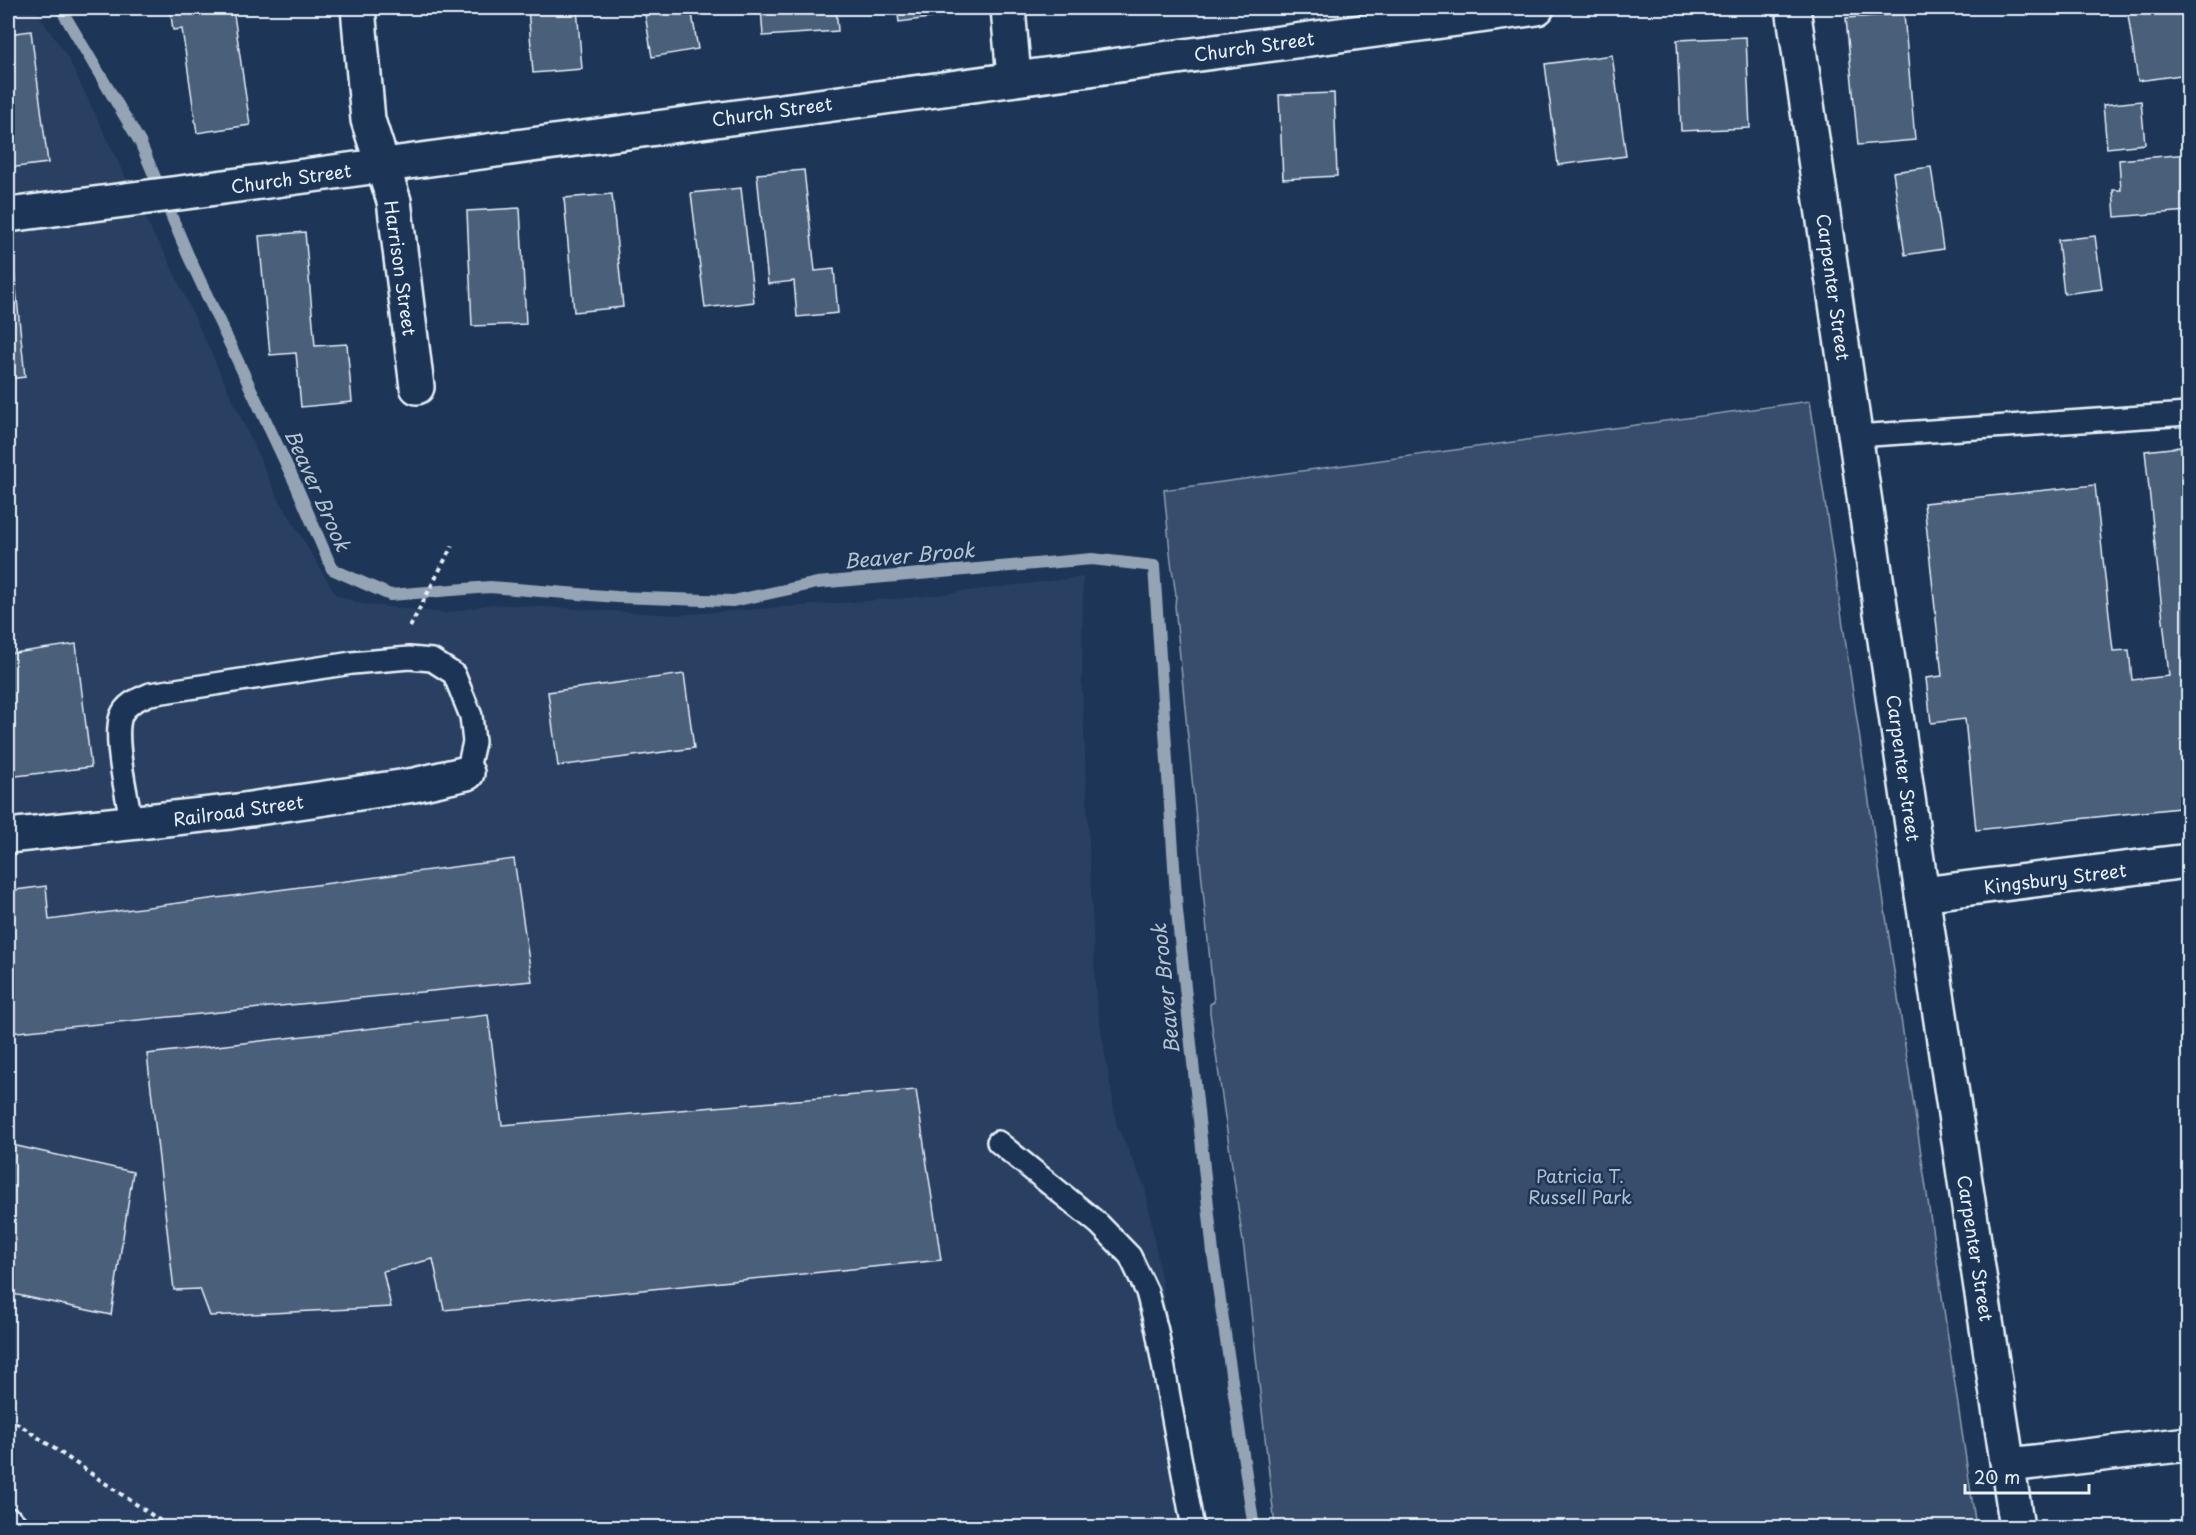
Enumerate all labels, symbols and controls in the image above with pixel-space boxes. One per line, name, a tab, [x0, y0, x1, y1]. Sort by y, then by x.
street label: Church Street	[1192, 24, 1316, 68]
street label: Church Street	[710, 89, 834, 133]
street label: Church Street	[229, 156, 353, 200]
street label: Harrison Street	[378, 199, 424, 337]
street label: Carpenter Street	[1810, 212, 1858, 362]
water label: Beaver Brook	[278, 424, 359, 557]
water label: Beaver Brook	[843, 534, 977, 576]
street label: Carpenter Street	[1880, 693, 1928, 843]
street label: Railroad Street	[171, 787, 305, 833]
street label: Kingsbury Street	[1982, 856, 2128, 900]
water label: Beaver Brook	[1143, 921, 1187, 1056]
park label: Patricia T. Russell Park	[1528, 1162, 1632, 1210]
street label: Carpenter Street	[1951, 1173, 2001, 1323]
scale bar	[1965, 1457, 2090, 1495]
text: 20 m	[1974, 1463, 2020, 1490]

